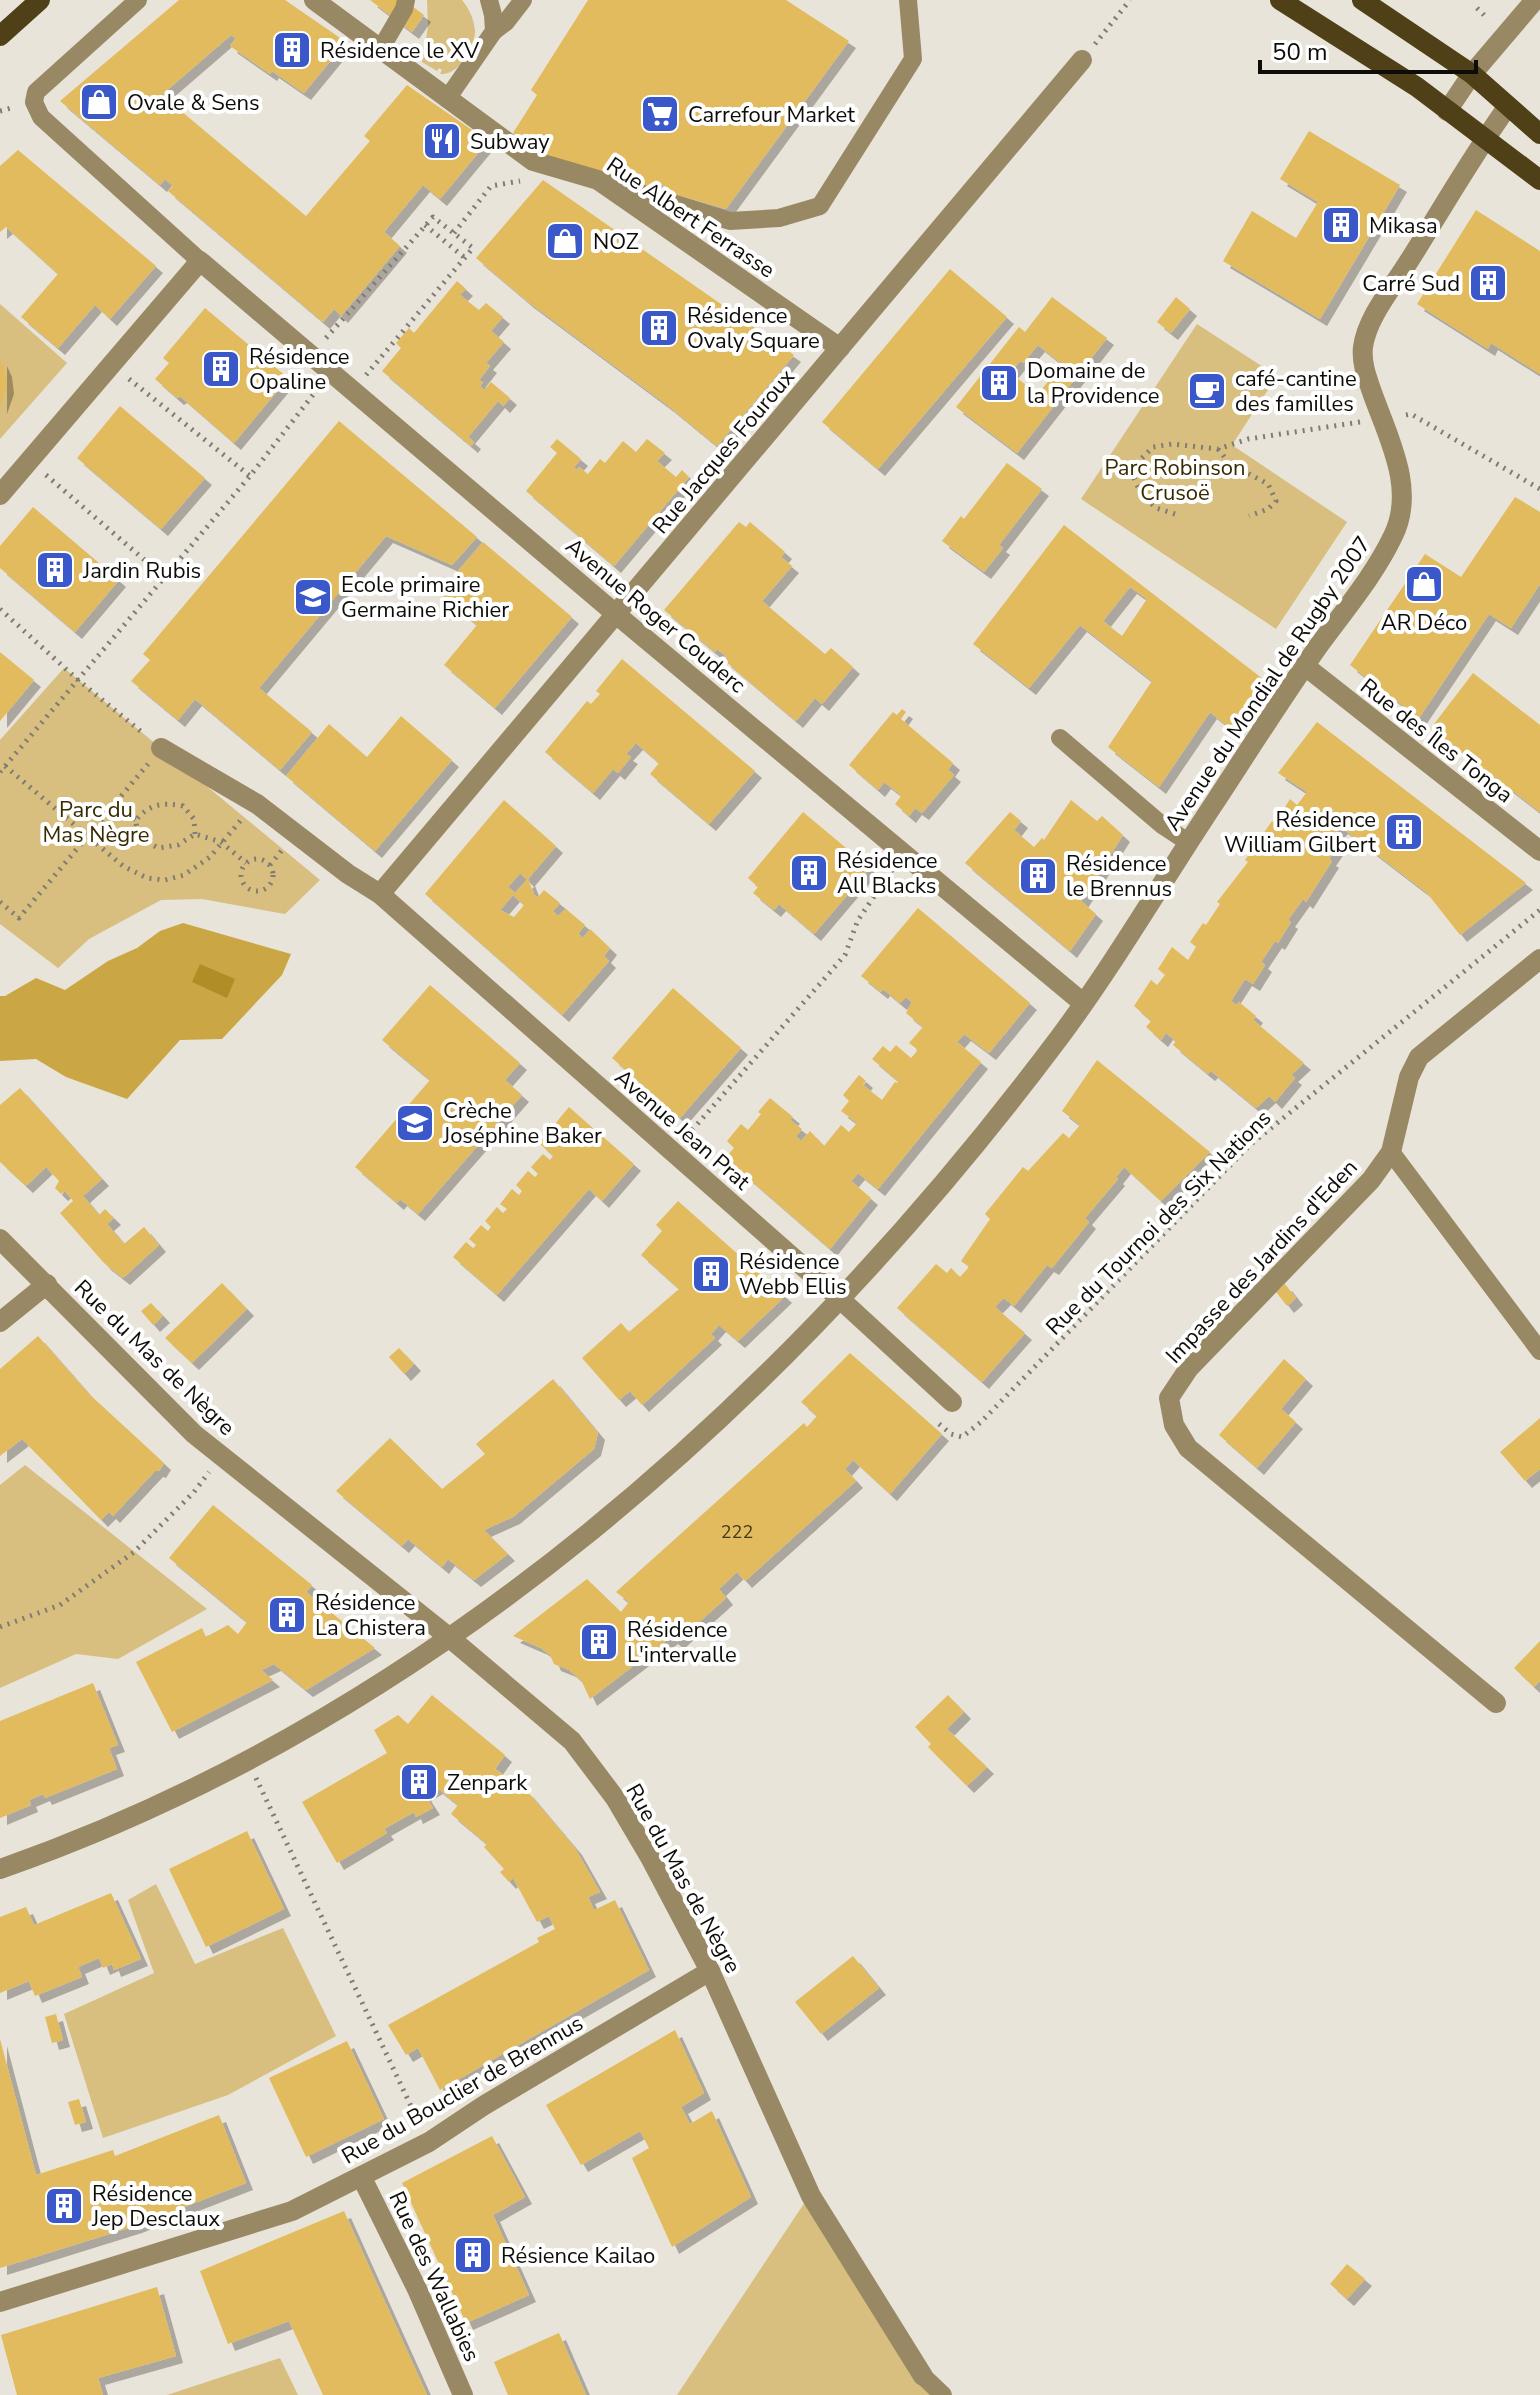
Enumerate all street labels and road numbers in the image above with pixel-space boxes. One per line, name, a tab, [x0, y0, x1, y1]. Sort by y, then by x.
street label: Rue Albert Ferrasse	[600, 150, 780, 285]
street label: Rue Jacques Fouroux	[646, 363, 802, 540]
street label: Avenue du Mondial de Rugby 2007	[1158, 530, 1378, 837]
street label: Avenue Roger Couderc	[559, 532, 752, 700]
street label: Rue des Îles Tonga	[1354, 672, 1519, 810]
street label: Avenue Jean Prat	[608, 1063, 757, 1197]
street label: Rue du Tournoi des Six Nations	[1039, 1103, 1278, 1342]
street label: Impasse des Jardins d'Eden	[1159, 1153, 1364, 1370]
street label: Rue du Mas de Nègre	[67, 1273, 241, 1442]
street label: Rue du Mas de Nègre	[619, 1778, 748, 1979]
street label: Rue du Bouclier de Brennus	[336, 2008, 589, 2171]
street label: Rue des Wallabies	[381, 2186, 487, 2366]

